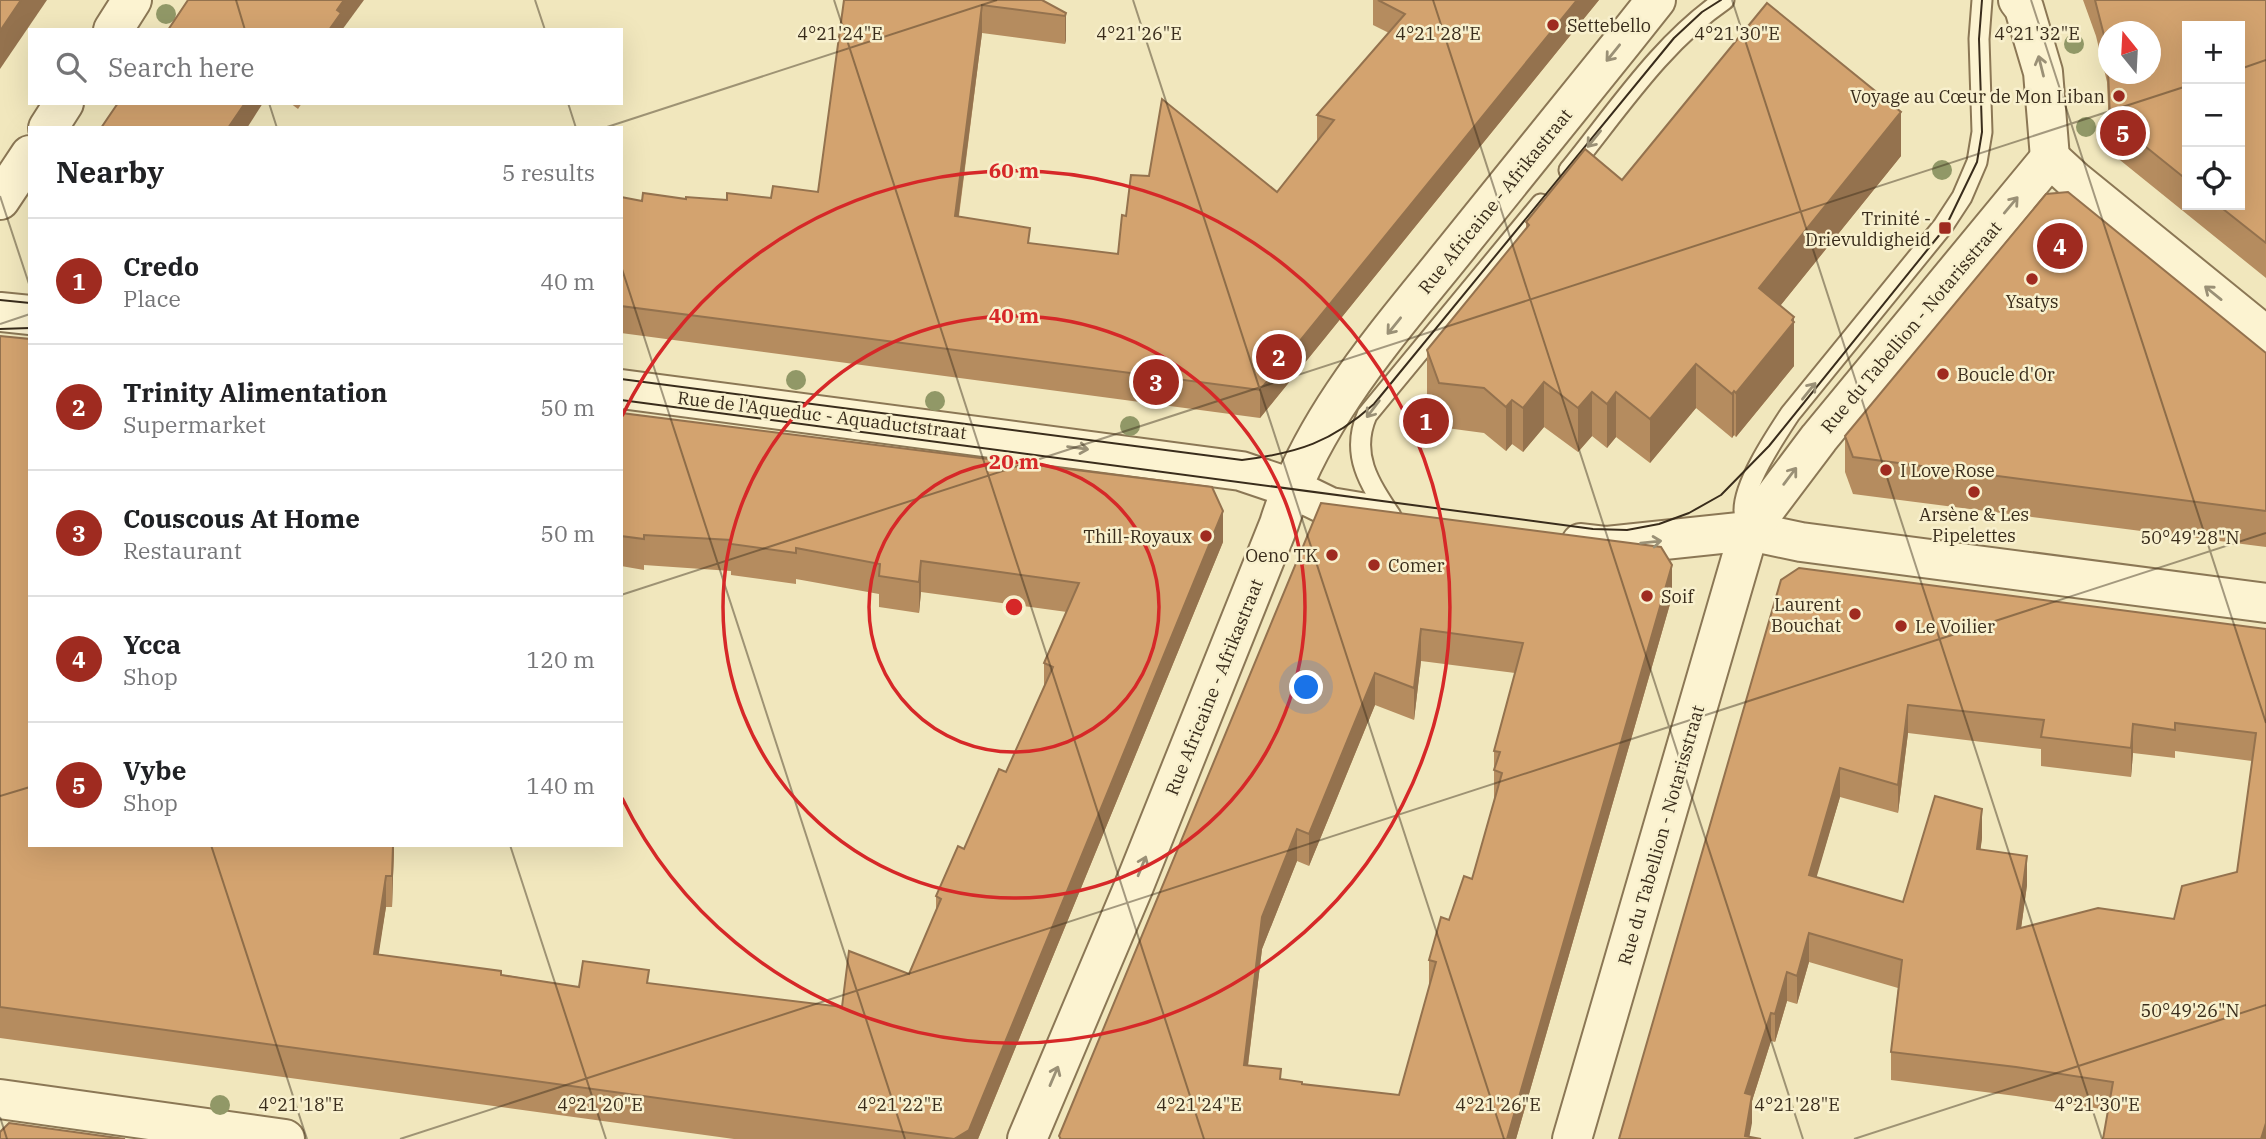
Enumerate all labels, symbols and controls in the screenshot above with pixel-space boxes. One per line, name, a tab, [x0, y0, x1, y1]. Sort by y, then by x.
place label: Settebello	[1567, 14, 1651, 37]
marker: Settebello	[1545, 17, 1561, 33]
north arrow	[2098, 21, 2161, 84]
map controls	[2182, 21, 2245, 210]
button: +	[2182, 21, 2245, 84]
text: 4°21'24"E	[797, 22, 883, 45]
text: 4°21'26"E	[1096, 22, 1182, 45]
text: 4°21'28"E	[1395, 22, 1481, 45]
text: 4°21'30"E	[1694, 22, 1780, 45]
text: 4°21'32"E	[1994, 22, 2080, 45]
search box	[28, 28, 623, 105]
one-way arrow	[1606, 44, 1621, 62]
icon: search	[52, 48, 90, 86]
text: Search here	[108, 50, 254, 84]
one-way arrow	[2034, 55, 2047, 77]
button: −	[2182, 84, 2245, 147]
place label: Voyage au Cœur de Mon Liban	[1850, 85, 2105, 108]
marker: Voyage au Cœur de Mon Liban	[2111, 88, 2127, 104]
street label: Rue Africaine - Afrikastraat	[1413, 104, 1577, 298]
pin: 5	[2100, 107, 2146, 159]
one-way arrow	[1587, 129, 1602, 147]
button: locate	[2182, 147, 2245, 210]
text: Nearby	[56, 152, 164, 191]
text: 60 m	[989, 156, 1039, 184]
text: 5 results	[502, 157, 595, 187]
one-way arrow	[2003, 196, 2019, 214]
place label: Trinité - Drievuldigheid	[1805, 207, 1931, 251]
street label: Rue du Tabellion - Notarisstraat	[1816, 216, 2006, 438]
marker: Trinité - Drievuldigheid	[1937, 220, 1953, 236]
pin: 4	[2037, 220, 2083, 272]
text: Credo	[123, 249, 199, 283]
text: 1	[72, 266, 86, 296]
text: 40 m	[540, 266, 595, 296]
marker: Ysatys	[2024, 271, 2040, 287]
text: Place	[123, 283, 181, 313]
one-way arrow	[2204, 285, 2222, 300]
place label: Ysatys	[2005, 290, 2059, 313]
text: 40 m	[989, 301, 1039, 329]
one-way arrow	[1386, 316, 1402, 334]
pin: 2	[1256, 331, 1302, 383]
pin: 3	[1133, 356, 1179, 408]
place label: Boucle d'Or	[1957, 363, 2055, 386]
marker: Boucle d'Or	[1935, 366, 1951, 382]
text: Trinity Alimentation	[123, 375, 387, 409]
one-way arrow	[1802, 383, 1817, 401]
street label: Rue de l'Aqueduc - Aquaductstraat	[676, 386, 968, 444]
text: 2	[72, 392, 86, 422]
text: 50 m	[540, 392, 595, 422]
pin: 1	[1403, 395, 1449, 447]
one-way arrow	[1365, 399, 1380, 418]
text: Supermarket	[123, 409, 266, 439]
one-way arrow	[1066, 442, 1089, 455]
text: 20 m	[989, 447, 1039, 475]
place label: I Love Rose	[1900, 459, 1995, 482]
marker: I Love Rose	[1878, 462, 1894, 478]
one-way arrow	[1783, 468, 1798, 486]
marker: Arsène & Les Pipelettes	[1966, 484, 1982, 500]
text: Couscous At Home	[123, 501, 360, 535]
place label: Arsène & Les Pipelettes	[1919, 503, 2029, 547]
text: 3	[72, 518, 86, 548]
text: 50 m	[540, 518, 595, 548]
place label: Thill-Royaux	[1083, 525, 1192, 548]
text: 50°49'28"N	[2141, 526, 2240, 549]
marker: Thill-Royaux	[1198, 528, 1214, 544]
text: Restaurant	[123, 535, 242, 565]
one-way arrow	[1639, 535, 1662, 548]
place label: Oeno TK	[1245, 544, 1318, 567]
marker: Oeno TK	[1324, 547, 1340, 563]
place label: Comer	[1388, 554, 1444, 577]
marker: Comer	[1366, 557, 1382, 573]
street label: Rue Africaine - Afrikastraat	[1160, 575, 1268, 799]
place label: Soif	[1661, 585, 1695, 608]
marker: Soif	[1639, 588, 1655, 604]
place label: Laurent Bouchat	[1771, 593, 1841, 637]
centre of rings	[1002, 595, 1026, 619]
marker: Laurent Bouchat	[1847, 606, 1863, 622]
place label: Le Voilier	[1915, 615, 1995, 638]
marker: Le Voilier	[1893, 618, 1909, 634]
text: Ycca	[123, 627, 181, 661]
text: 4	[72, 644, 86, 674]
text: 120 m	[526, 644, 595, 674]
text: Shop	[123, 661, 178, 691]
your location	[1289, 670, 1323, 704]
street label: Rue du Tabellion - Notarisstraat	[1613, 702, 1709, 968]
text: Vybe	[123, 753, 187, 787]
text: 5	[72, 770, 86, 800]
text: 140 m	[526, 770, 595, 800]
text: Shop	[123, 787, 178, 817]
one-way arrow	[1137, 856, 1150, 878]
text: 50°49'26"N	[2141, 999, 2240, 1022]
one-way arrow	[1048, 1066, 1061, 1087]
text: 4°21'18"E	[258, 1093, 344, 1116]
text: 4°21'20"E	[557, 1093, 643, 1116]
text: 4°21'22"E	[857, 1093, 943, 1116]
text: 4°21'24"E	[1156, 1093, 1242, 1116]
text: 4°21'26"E	[1455, 1093, 1541, 1116]
text: 4°21'28"E	[1754, 1093, 1840, 1116]
text: 4°21'30"E	[2054, 1093, 2140, 1116]

